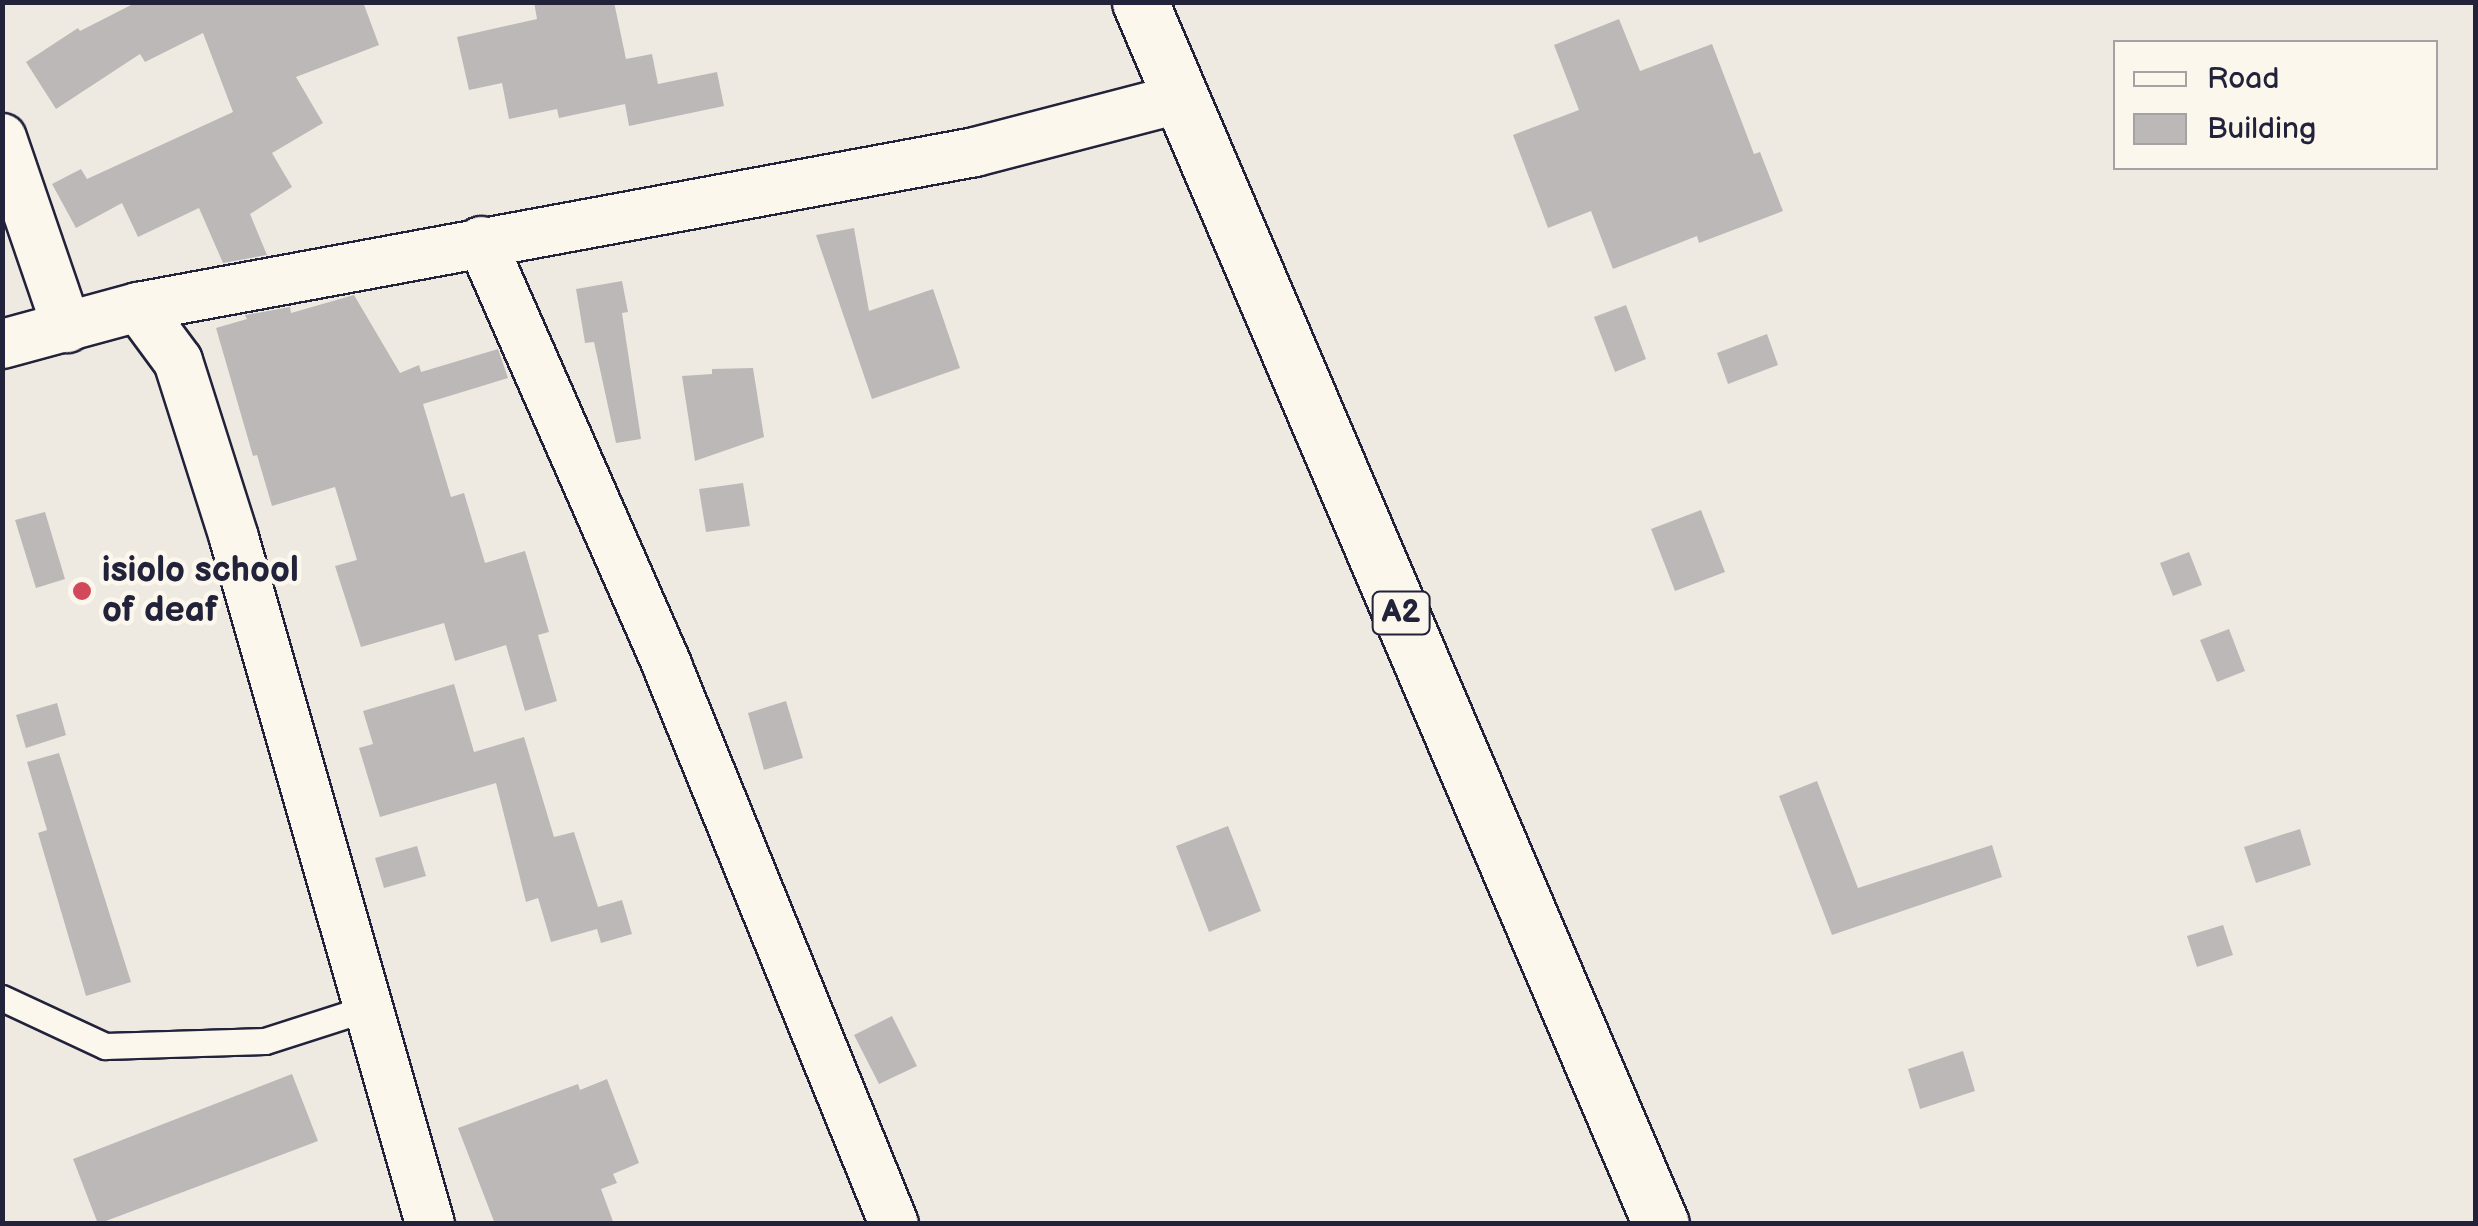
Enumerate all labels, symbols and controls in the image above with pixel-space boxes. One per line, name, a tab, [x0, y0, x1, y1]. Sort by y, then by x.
legend	[2113, 40, 2438, 170]
text: Road	[2207, 61, 2280, 97]
text: Building	[2207, 111, 2316, 147]
place label: isiolo school of deaf	[102, 550, 299, 632]
marker: isiolo school of deaf	[71, 580, 93, 602]
road number: A2	[1371, 586, 1431, 640]

